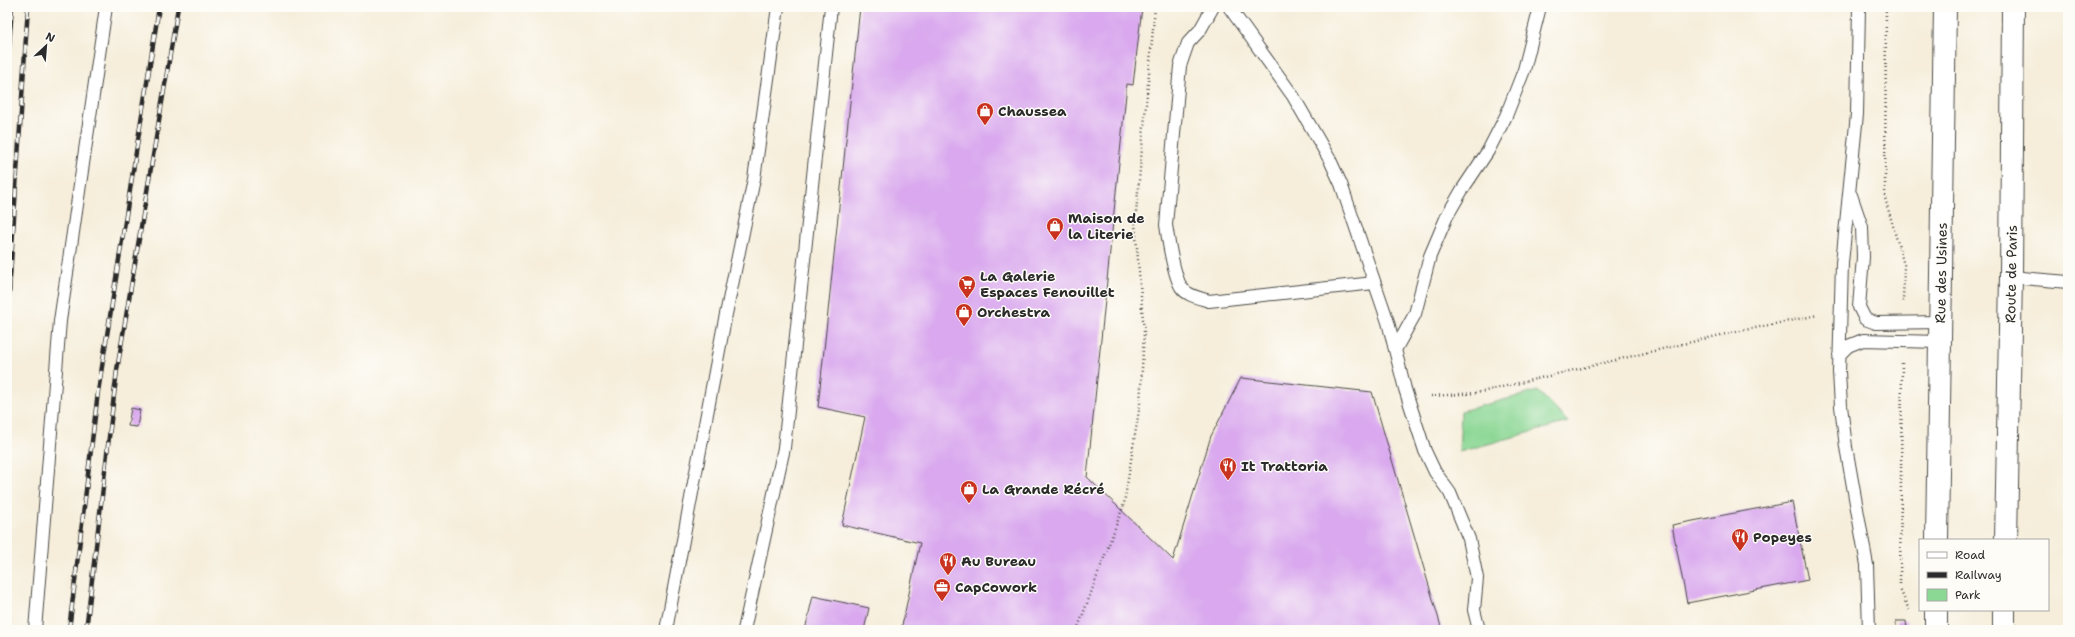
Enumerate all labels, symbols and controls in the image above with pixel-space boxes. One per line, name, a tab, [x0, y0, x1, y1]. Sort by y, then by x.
north arrow	[26, 26, 66, 66]
text: N	[43, 29, 58, 46]
shop icon: Chaussea	[975, 101, 995, 126]
place label: Chaussea	[998, 102, 1067, 120]
place label: Maison de la Literie	[1068, 209, 1145, 243]
shop icon: Maison de la Literie	[1045, 216, 1065, 241]
street label: Rue des Usines	[1931, 222, 1951, 324]
street label: Route de Paris	[2001, 225, 2021, 323]
place label: La Galerie Espaces Fenouillet	[980, 267, 1115, 301]
supermarket icon: La Galerie Espaces Fenouillet	[957, 274, 977, 299]
shop icon: Orchestra	[954, 302, 974, 327]
place label: Orchestra	[977, 303, 1050, 321]
restaurant icon: It Trattoria	[1218, 456, 1238, 481]
place label: It Trattoria	[1241, 457, 1328, 475]
shop icon: La Grande Récré	[959, 479, 979, 504]
place label: La Grande Récré	[982, 480, 1105, 498]
restaurant icon: Popeyes	[1730, 527, 1750, 552]
place label: Popeyes	[1753, 528, 1812, 546]
legend	[1919, 539, 2049, 611]
text: Road	[1955, 547, 1986, 563]
restaurant icon: Au Bureau	[938, 551, 958, 576]
place label: Au Bureau	[961, 552, 1036, 570]
text: Railway	[1955, 567, 2002, 583]
office icon: CapCowork	[932, 577, 952, 602]
place label: CapCowork	[955, 578, 1037, 596]
text: Park	[1955, 587, 1981, 603]

